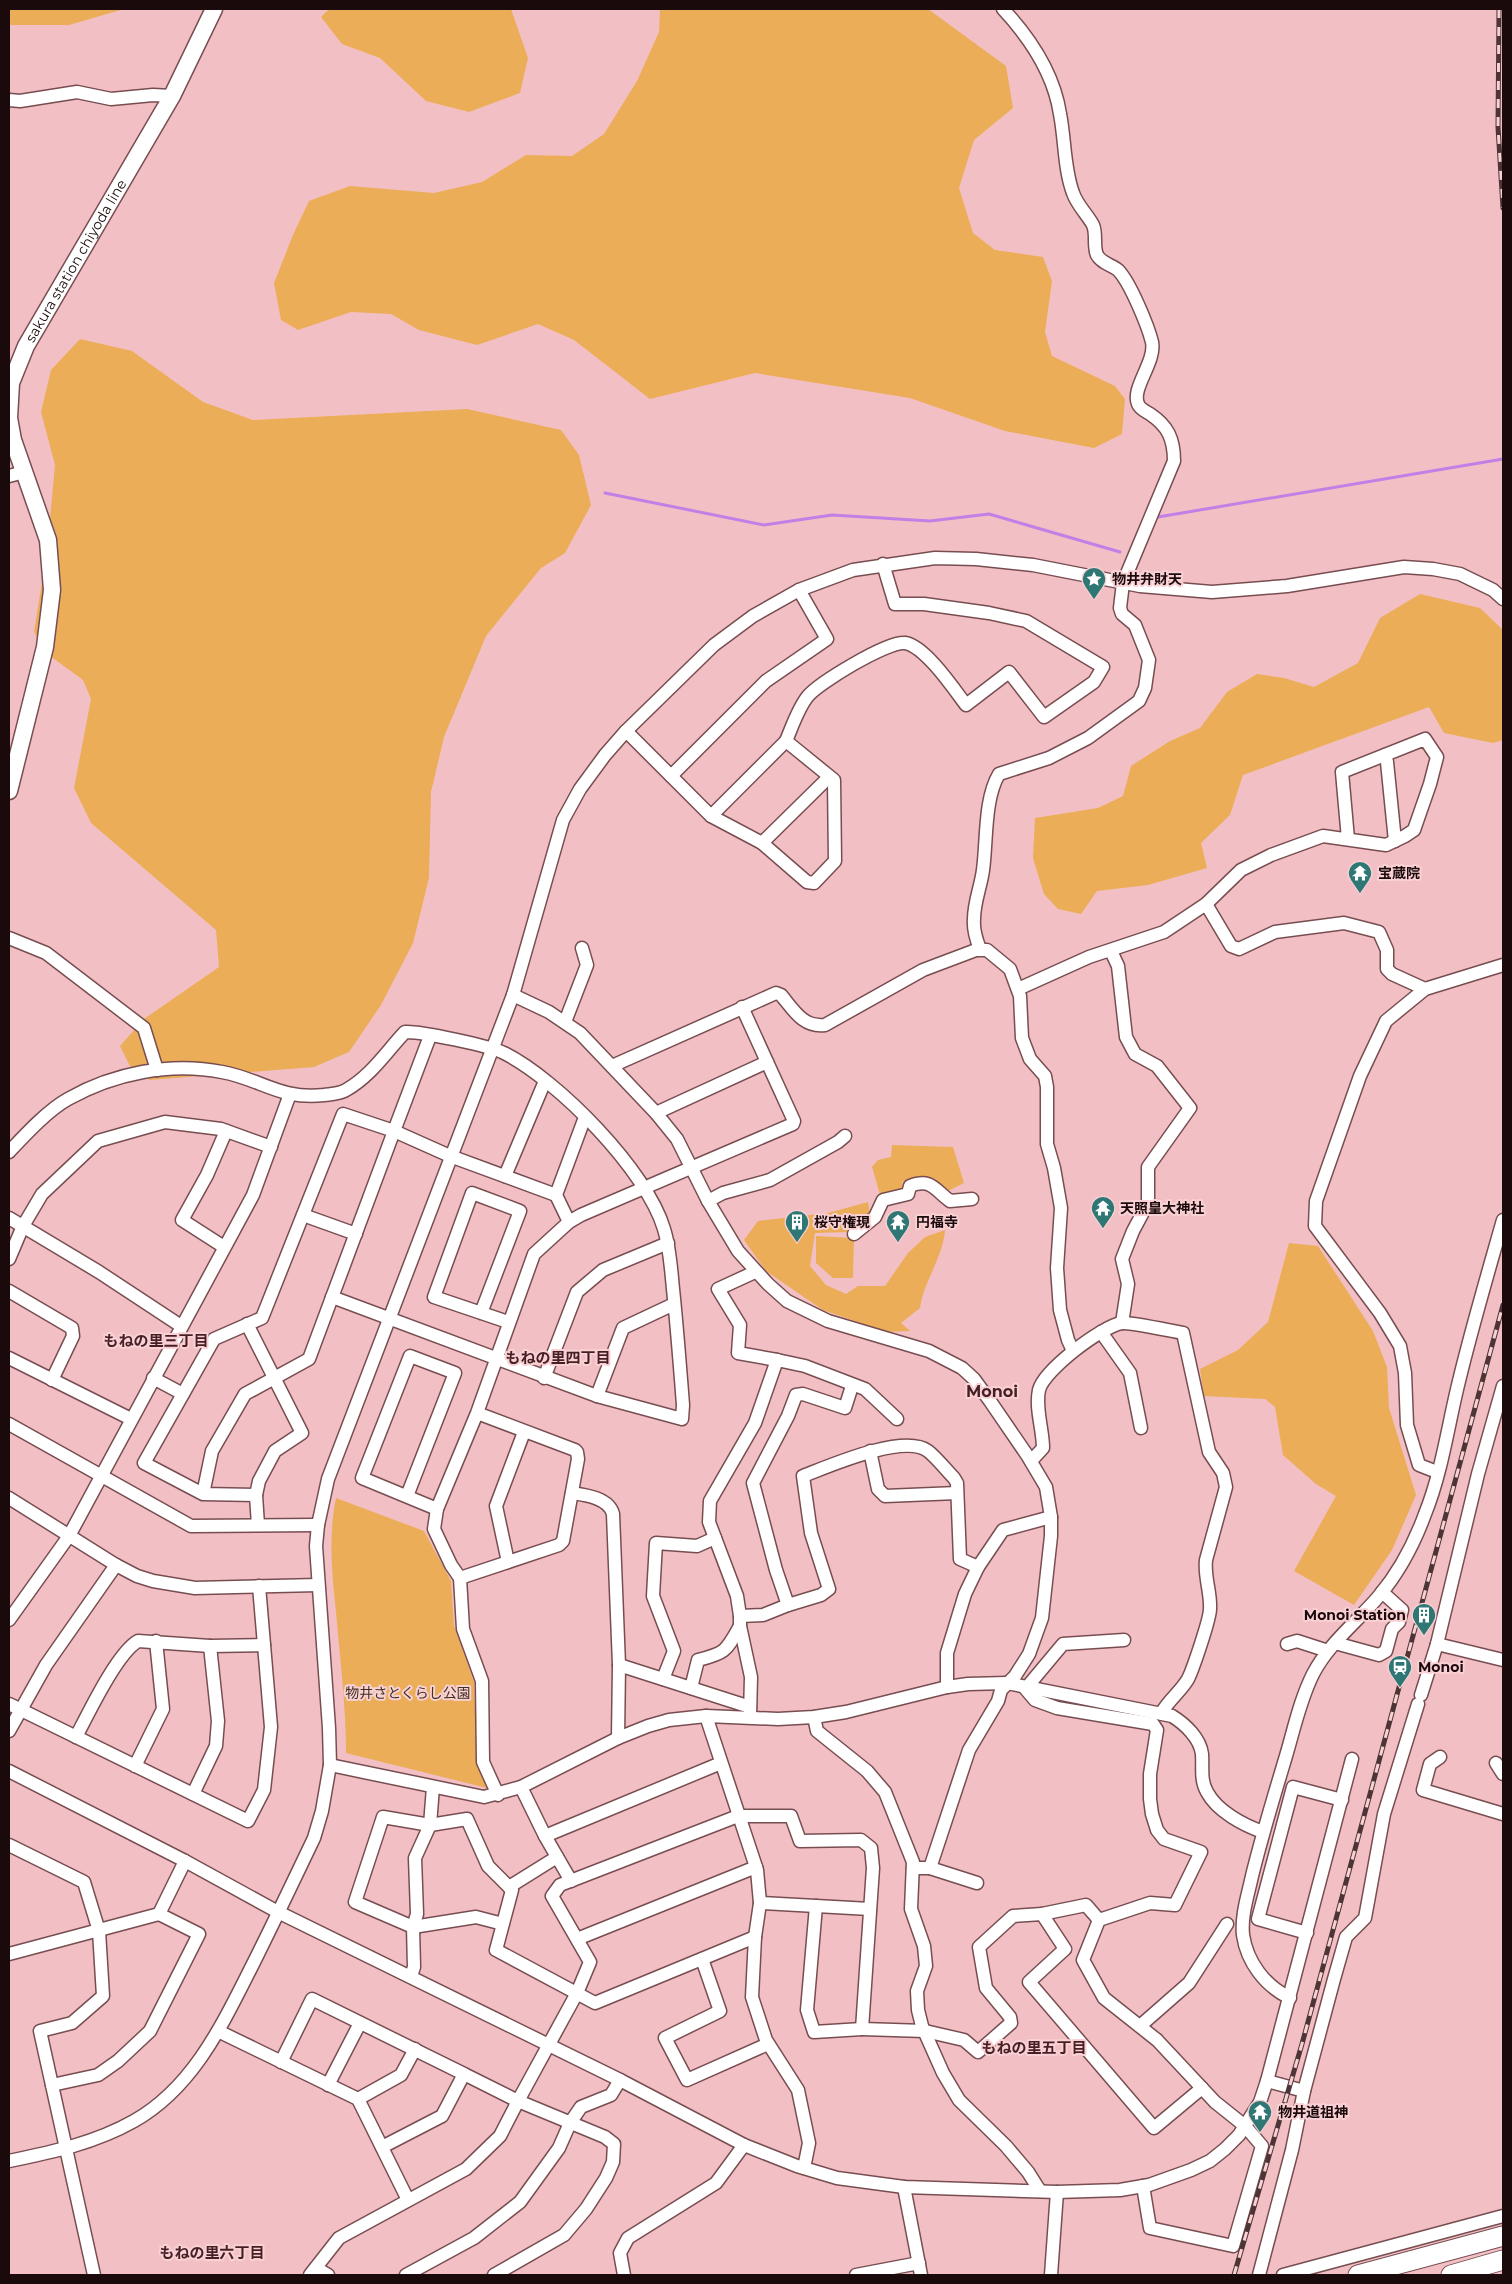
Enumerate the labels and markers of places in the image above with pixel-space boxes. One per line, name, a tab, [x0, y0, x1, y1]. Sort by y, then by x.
place icon: 物井弁財天	[1081, 566, 1107, 600]
place label: 物井弁財天	[1112, 570, 1182, 588]
temple icon: 宝蔵院	[1347, 860, 1373, 894]
place label: 宝蔵院	[1378, 864, 1420, 882]
temple icon: 天照皇大神社	[1090, 1195, 1116, 1229]
place label: 天照皇大神社	[1120, 1199, 1204, 1217]
building icon: 桜守権現	[784, 1209, 810, 1243]
temple icon: 円福寺	[885, 1209, 911, 1243]
place label: 桜守権現	[814, 1213, 870, 1231]
place label: 円福寺	[916, 1213, 958, 1231]
building icon: Monoi Station	[1411, 1602, 1437, 1636]
place label: Monoi Station	[1304, 1606, 1406, 1624]
station icon: Monoi	[1387, 1654, 1413, 1688]
place label: Monoi	[1418, 1658, 1464, 1676]
temple icon: 物井道祖神	[1247, 2099, 1273, 2133]
place label: 物井道祖神	[1278, 2103, 1348, 2121]

